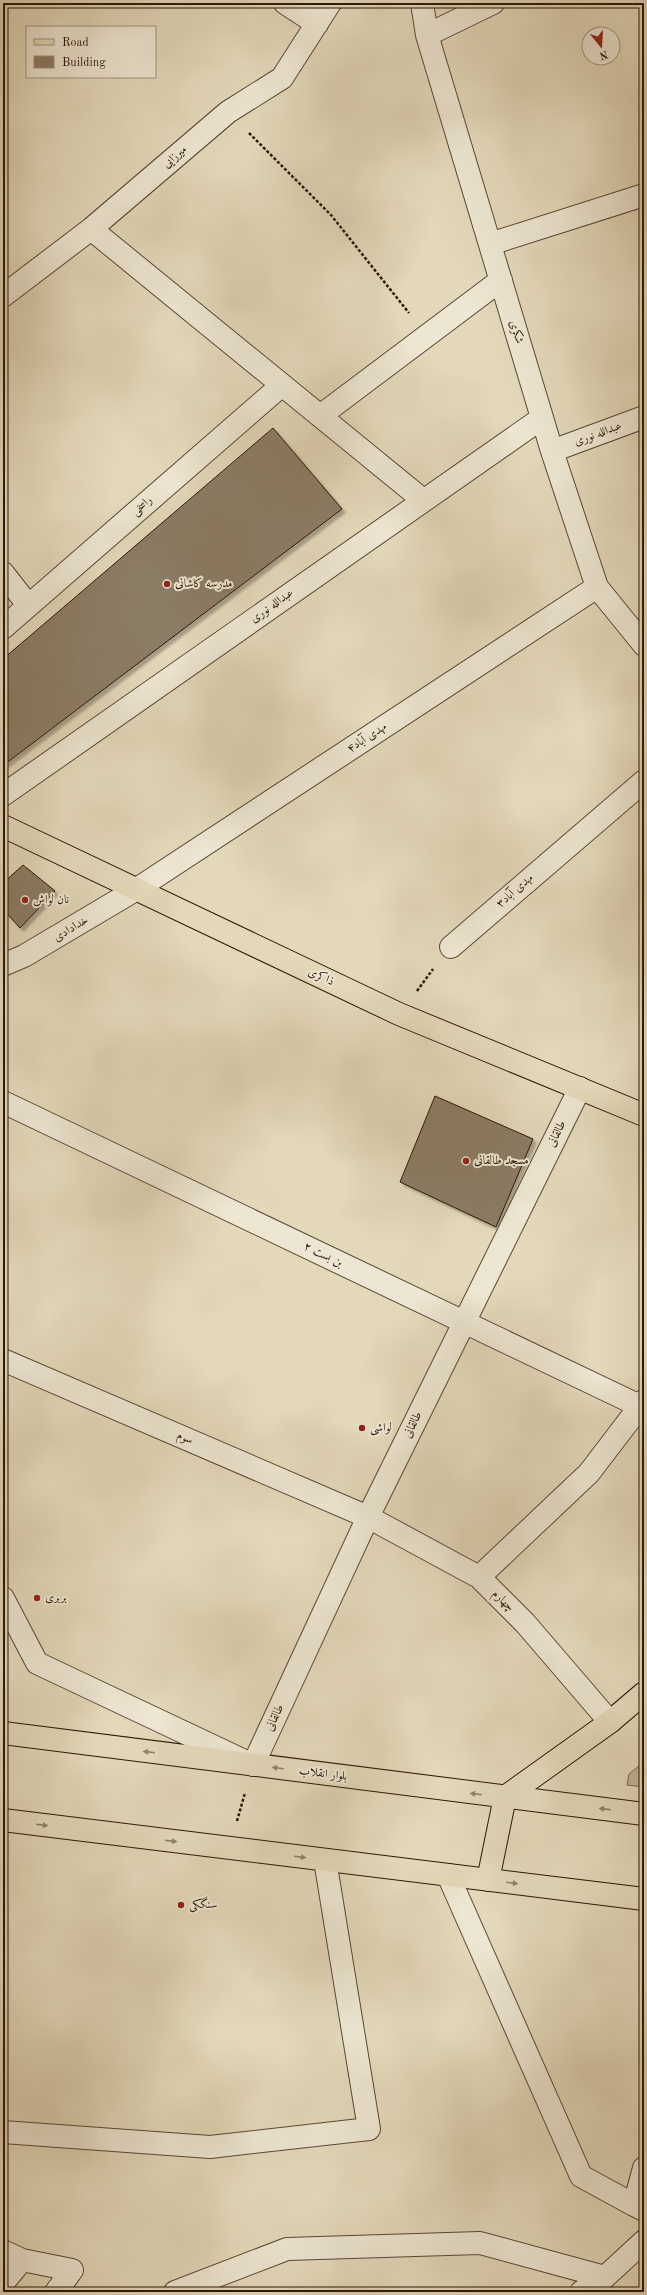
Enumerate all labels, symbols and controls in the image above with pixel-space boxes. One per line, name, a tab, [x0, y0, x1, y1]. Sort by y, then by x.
legend	[26, 26, 156, 78]
north arrow	[581, 26, 621, 66]
text: Road	[62, 37, 89, 49]
text: N	[597, 48, 609, 61]
text: Building	[62, 57, 106, 69]
street label: میرزایی	[161, 143, 190, 171]
street label: شکری	[507, 319, 526, 345]
street label: عبدالله نوری	[573, 420, 624, 449]
street label: راسخی	[129, 494, 156, 520]
place label: مدرسه کاشانی	[175, 577, 233, 590]
marker: مدرسه کاشانی	[162, 579, 172, 589]
street label: عبدالله نوری	[248, 587, 296, 626]
street label: مهدی آباد۴	[343, 718, 390, 756]
street label: مهدی آباد۳	[492, 869, 537, 911]
place label: نان لواش	[33, 894, 69, 907]
marker: نان لواش	[20, 895, 30, 905]
street label: خدادادی	[52, 914, 90, 944]
street label: ذاکری	[306, 964, 337, 989]
street label: طالقانی	[546, 1119, 569, 1149]
place label: مسجد طالقانی	[474, 1155, 529, 1167]
marker: مسجد طالقانی	[461, 1156, 471, 1166]
street label: بن بست ۲	[302, 1240, 345, 1270]
street label: طالقانی	[402, 1410, 425, 1440]
place label: لواشی	[370, 1422, 392, 1436]
marker: لواشی	[357, 1423, 367, 1433]
street label: سوم	[174, 1429, 195, 1450]
street label: چهارم	[487, 1588, 516, 1617]
place label: بربری	[45, 1592, 67, 1604]
marker: بربری	[32, 1593, 42, 1603]
street label: طالقانی	[264, 1703, 286, 1733]
one-way arrow	[143, 1748, 155, 1755]
one-way arrow	[272, 1765, 284, 1771]
street label: بلوار انقلاب	[298, 1765, 348, 1784]
one-way arrow	[470, 1790, 482, 1797]
one-way arrow	[599, 1806, 611, 1812]
one-way arrow	[36, 1822, 48, 1828]
one-way arrow	[165, 1838, 177, 1844]
one-way arrow	[294, 1854, 306, 1860]
one-way arrow	[506, 1880, 518, 1886]
place label: سنگکی	[189, 1896, 217, 1913]
marker: سنگکی	[176, 1900, 186, 1910]

